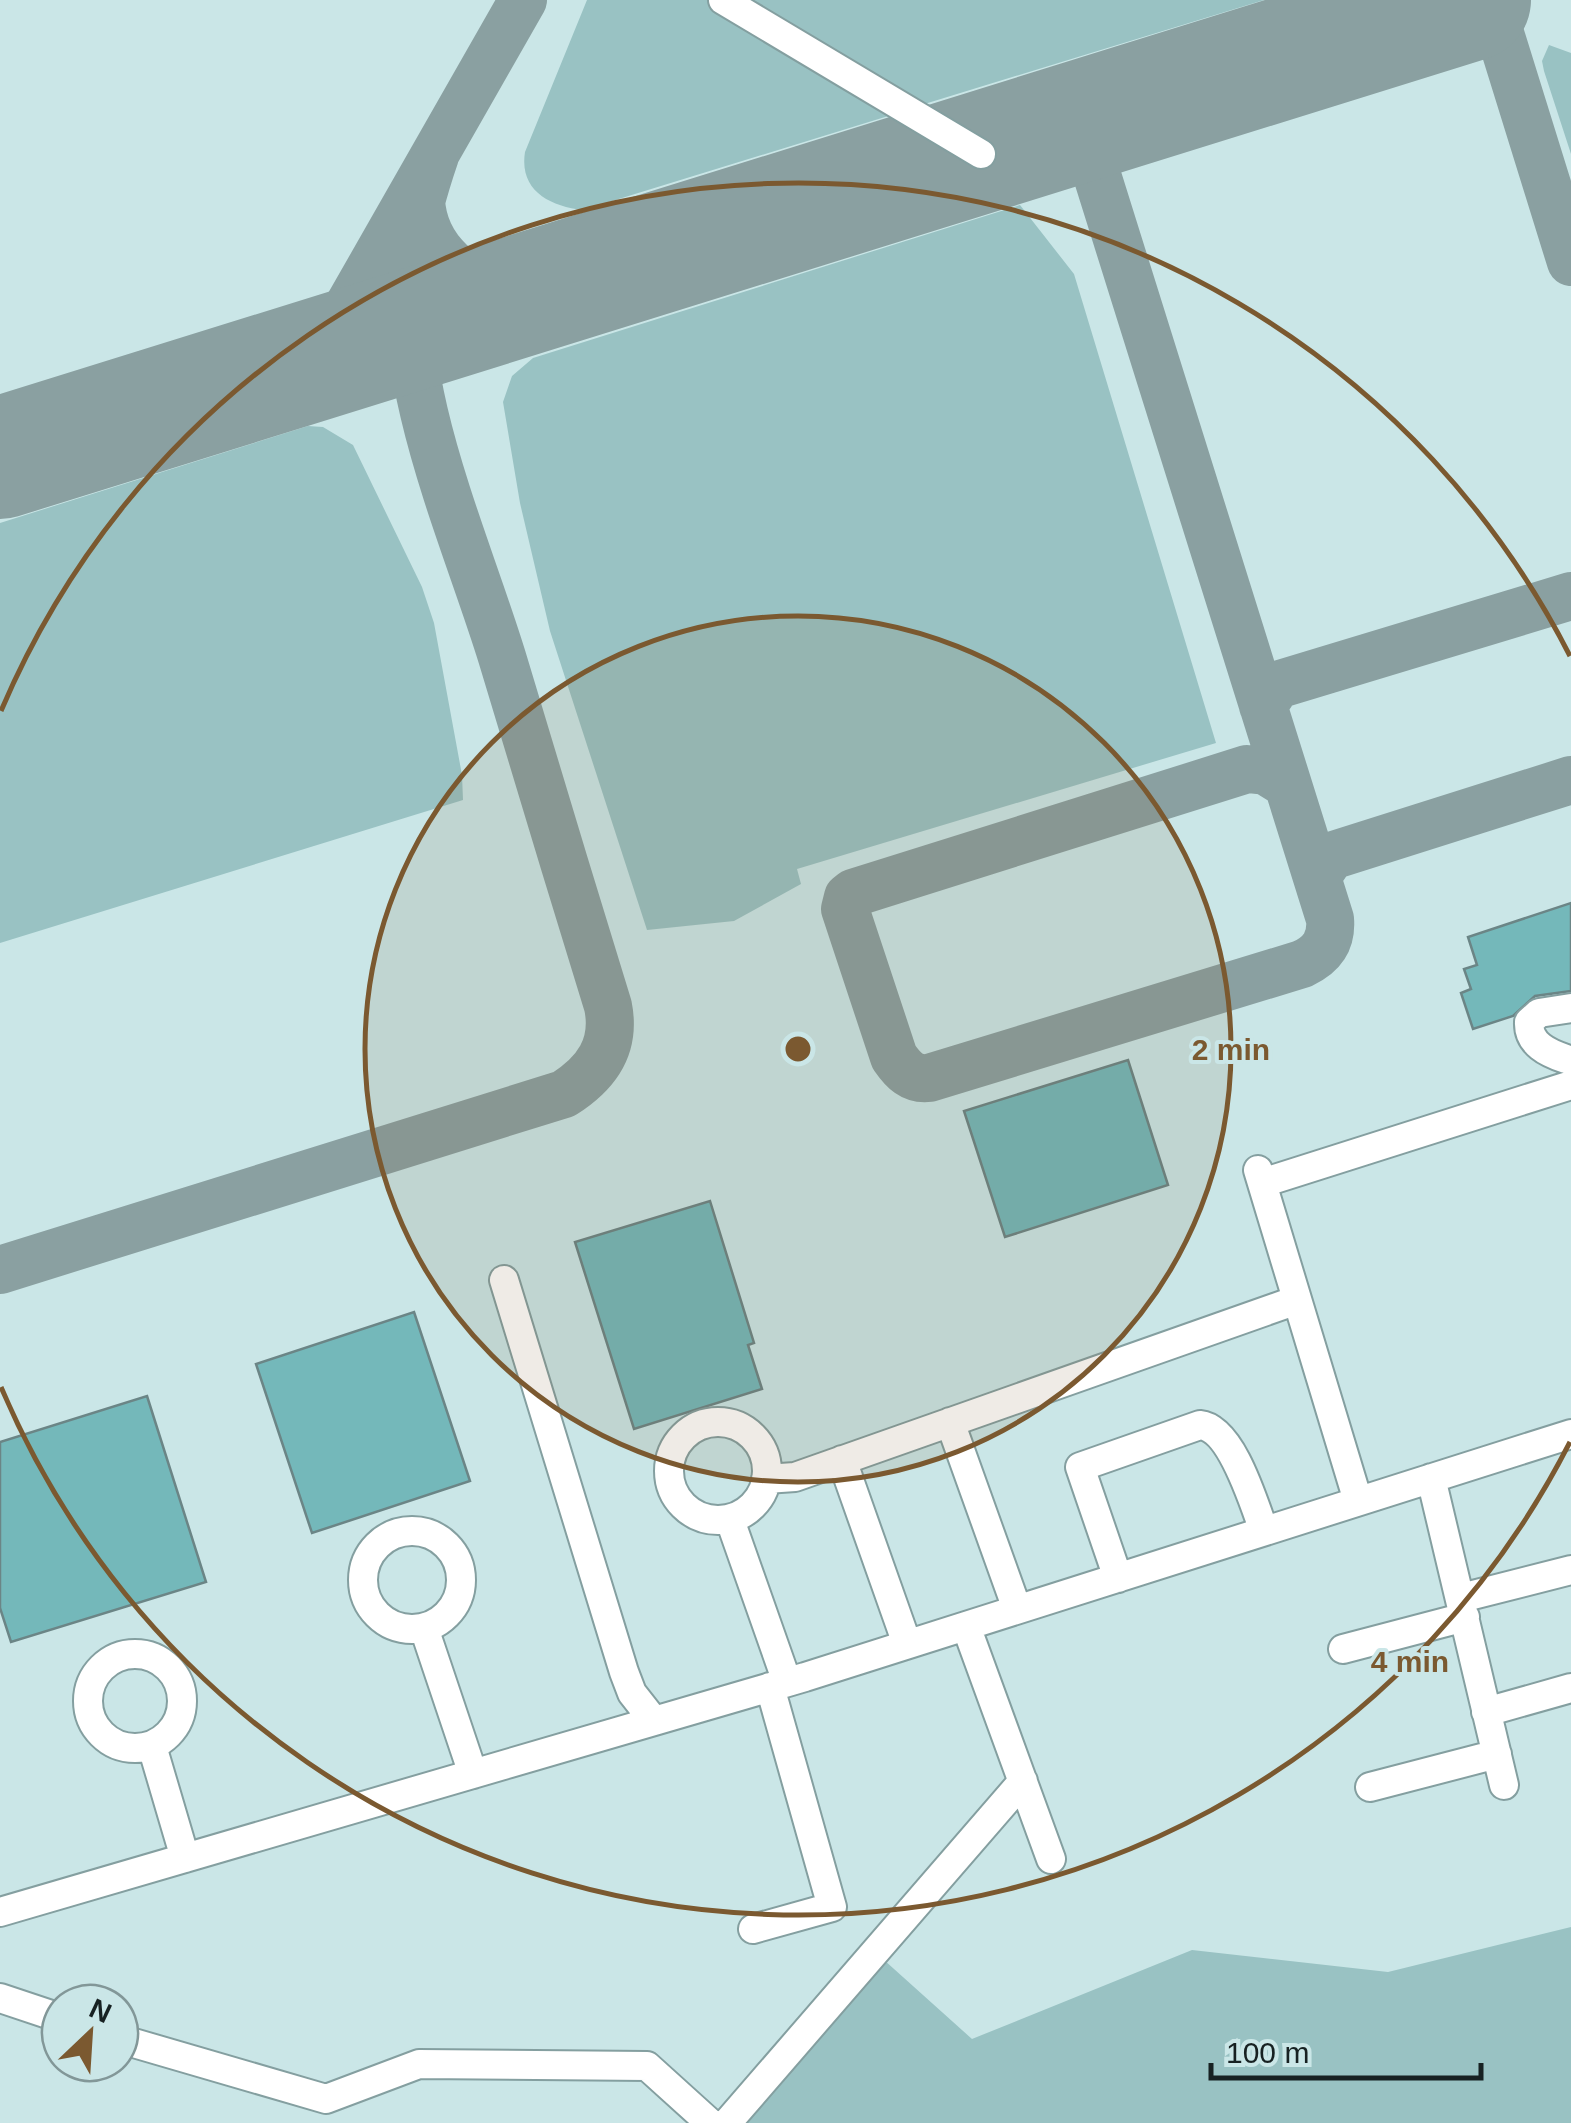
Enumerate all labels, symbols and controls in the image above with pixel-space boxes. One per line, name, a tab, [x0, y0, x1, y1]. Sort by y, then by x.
centre of rings	[780, 1031, 816, 1067]
text: 2 min	[1192, 1033, 1270, 1066]
text: 4 min	[1371, 1645, 1449, 1678]
north arrow	[40, 1983, 140, 2083]
text: N	[85, 1992, 116, 2029]
scale bar	[1211, 2018, 1481, 2080]
text: 100 m	[1226, 2036, 1309, 2069]

